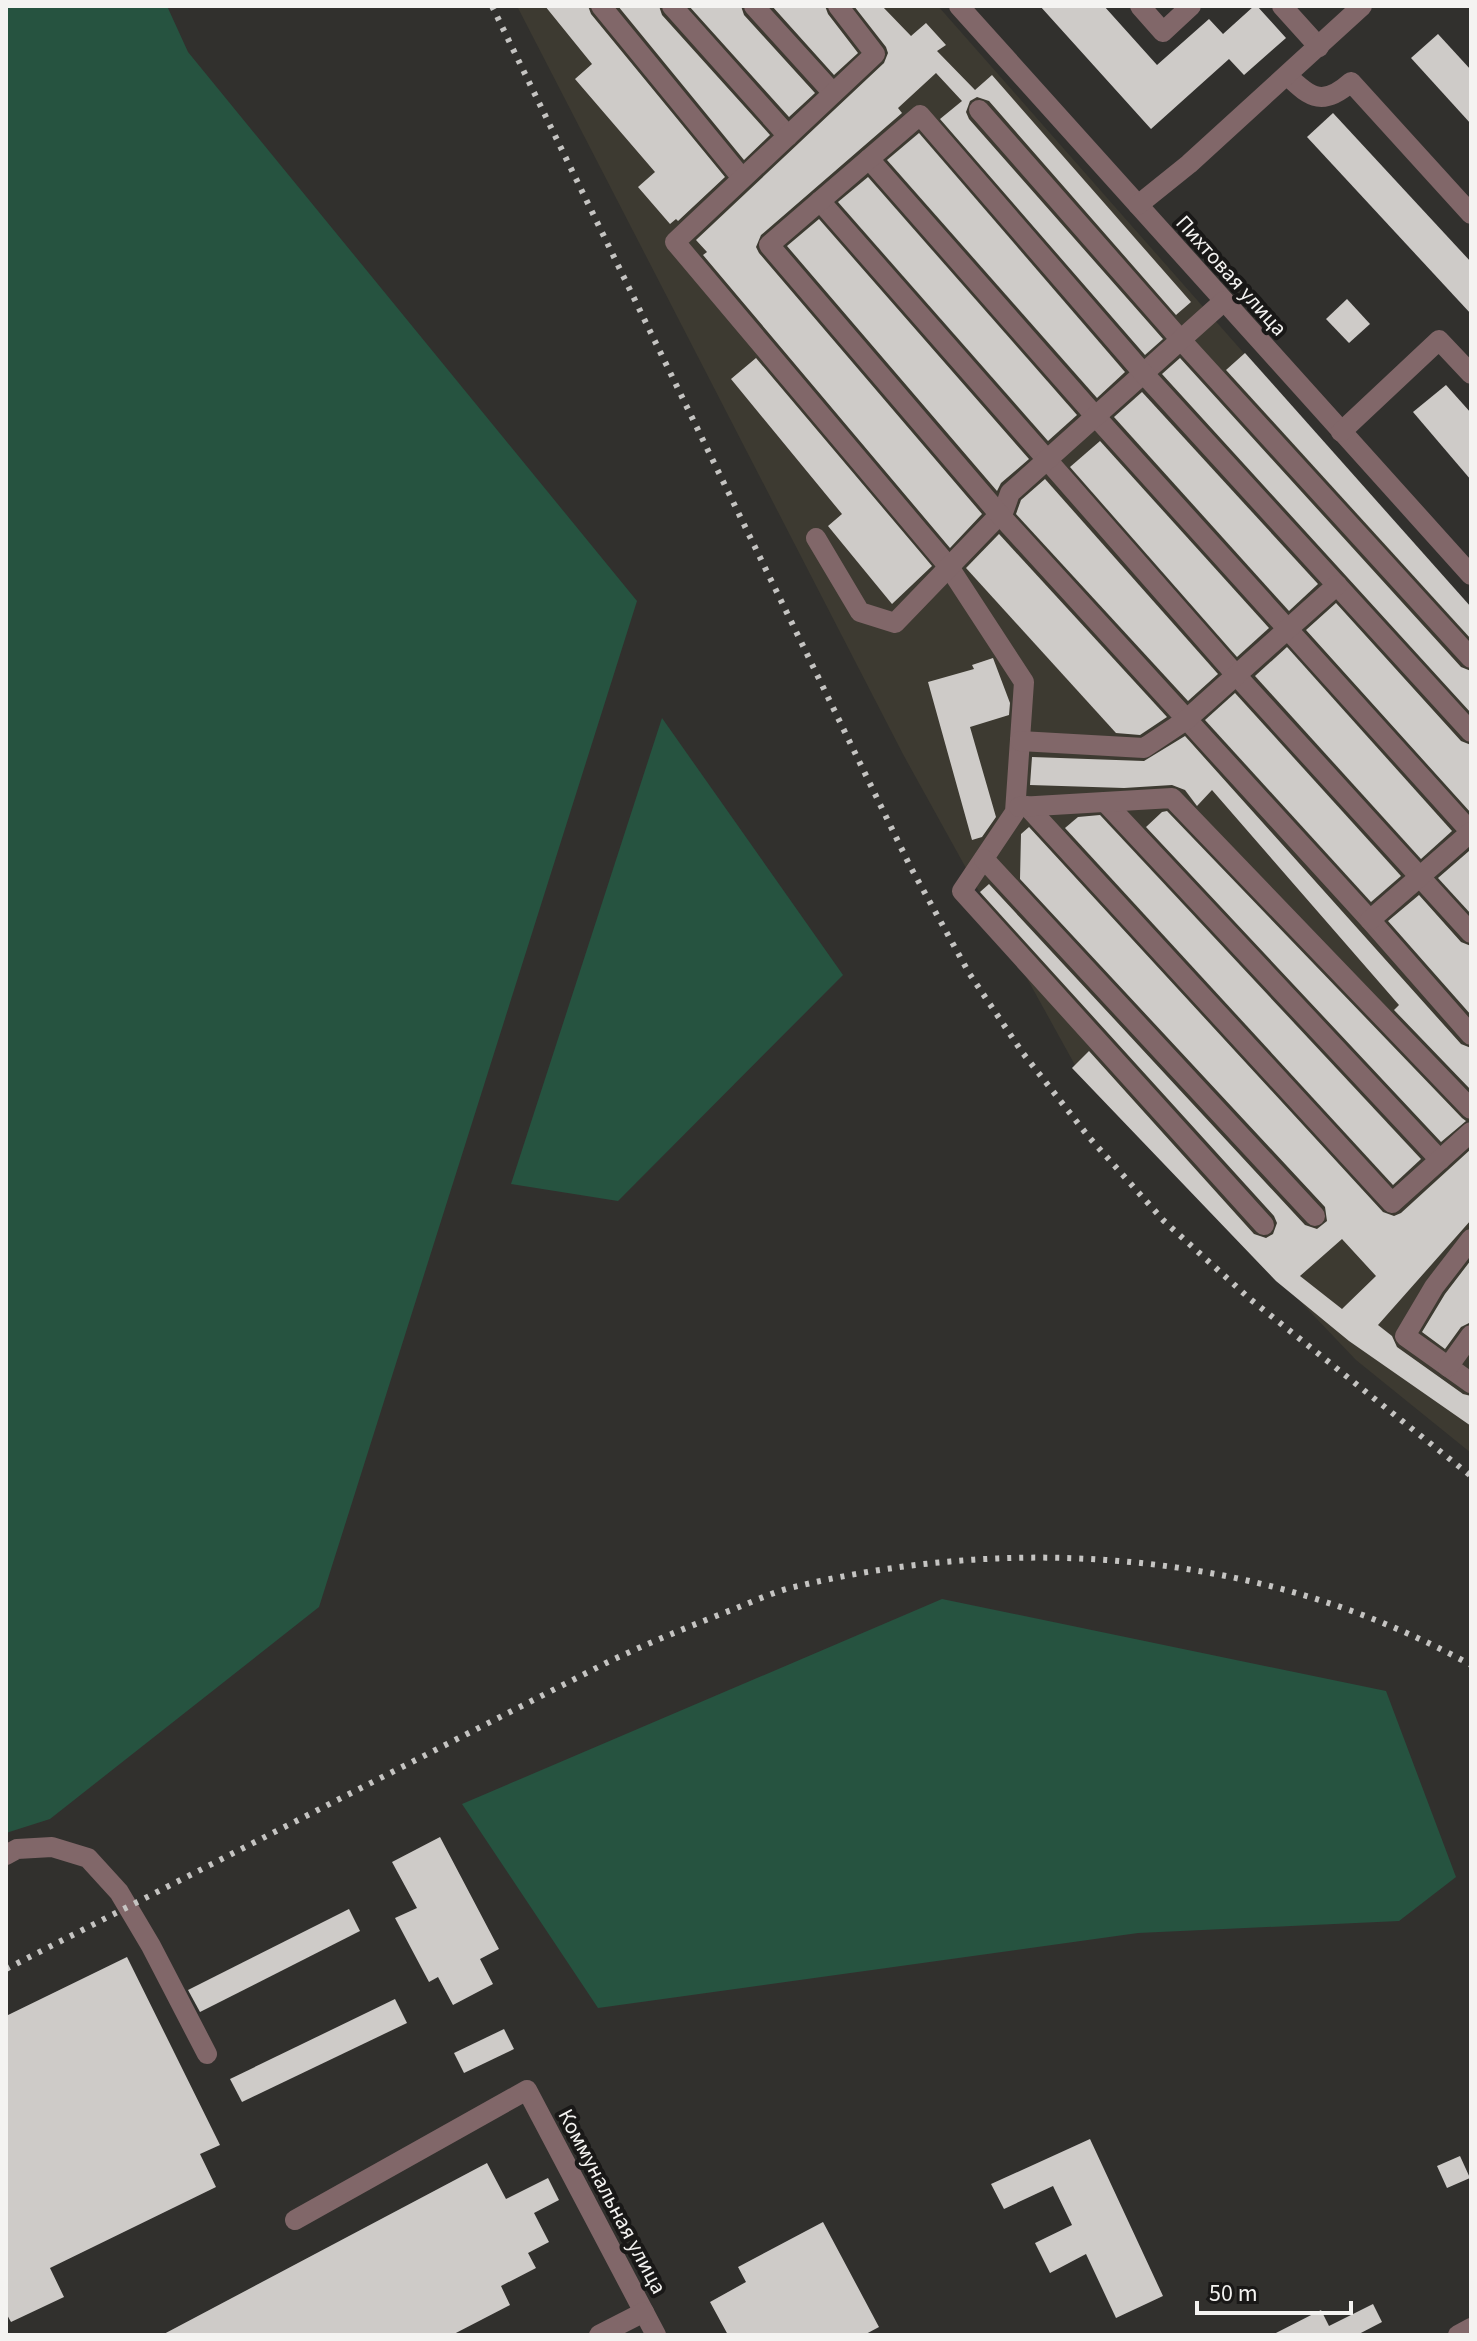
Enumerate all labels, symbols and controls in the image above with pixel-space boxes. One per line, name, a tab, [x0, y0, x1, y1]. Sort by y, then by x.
street label: Пихтовая улица	[1168, 208, 1294, 343]
street label: Коммунальная улица	[550, 2103, 674, 2300]
scale bar	[1197, 2265, 1351, 2315]
text: 50 m	[1209, 2276, 1258, 2311]

